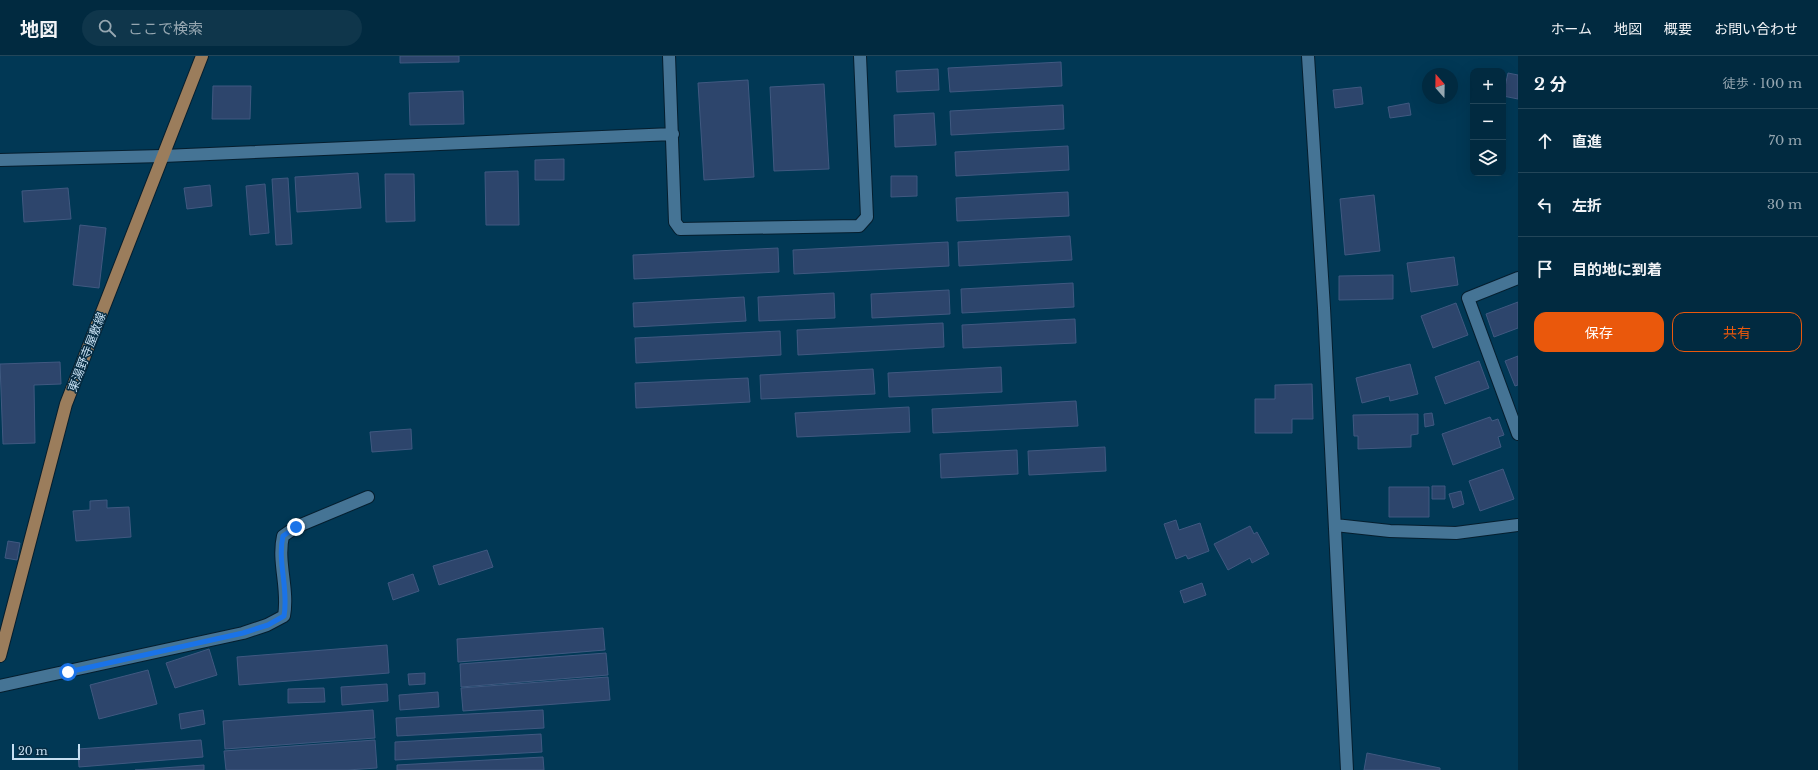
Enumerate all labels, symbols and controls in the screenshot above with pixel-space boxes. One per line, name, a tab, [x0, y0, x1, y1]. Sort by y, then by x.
search box	[82, 10, 362, 46]
icon: search	[96, 17, 118, 39]
text: 地図	[20, 18, 58, 41]
text: ここで検索	[128, 19, 203, 38]
text: ホーム	[1550, 20, 1592, 38]
text: 地図	[1614, 20, 1642, 38]
text: 概要	[1664, 20, 1692, 38]
text: お問い合わせ	[1714, 20, 1798, 38]
north arrow	[1422, 68, 1458, 104]
map controls	[1470, 68, 1506, 176]
button: +	[1470, 68, 1506, 104]
text: 2 分	[1534, 74, 1567, 95]
text: 徒歩 · 100 m	[1723, 75, 1802, 92]
button: −	[1470, 104, 1506, 140]
icon: ahead	[1534, 130, 1556, 152]
text: 直進	[1572, 132, 1602, 151]
text: 70 m	[1769, 132, 1802, 149]
button: layers	[1470, 140, 1506, 176]
icon: left	[1534, 194, 1556, 216]
text: 左折	[1572, 196, 1602, 215]
text: 30 m	[1767, 196, 1802, 213]
icon: arrive	[1534, 258, 1556, 280]
text: 目的地に到着	[1572, 260, 1662, 279]
street label: 東湯野寺屋敷線	[64, 310, 109, 394]
button: 保存	[1534, 312, 1664, 352]
button: 共有	[1672, 312, 1802, 352]
route end	[287, 518, 305, 536]
route start	[59, 663, 77, 681]
scale bar	[12, 742, 80, 761]
text: 20 m	[18, 744, 48, 758]

